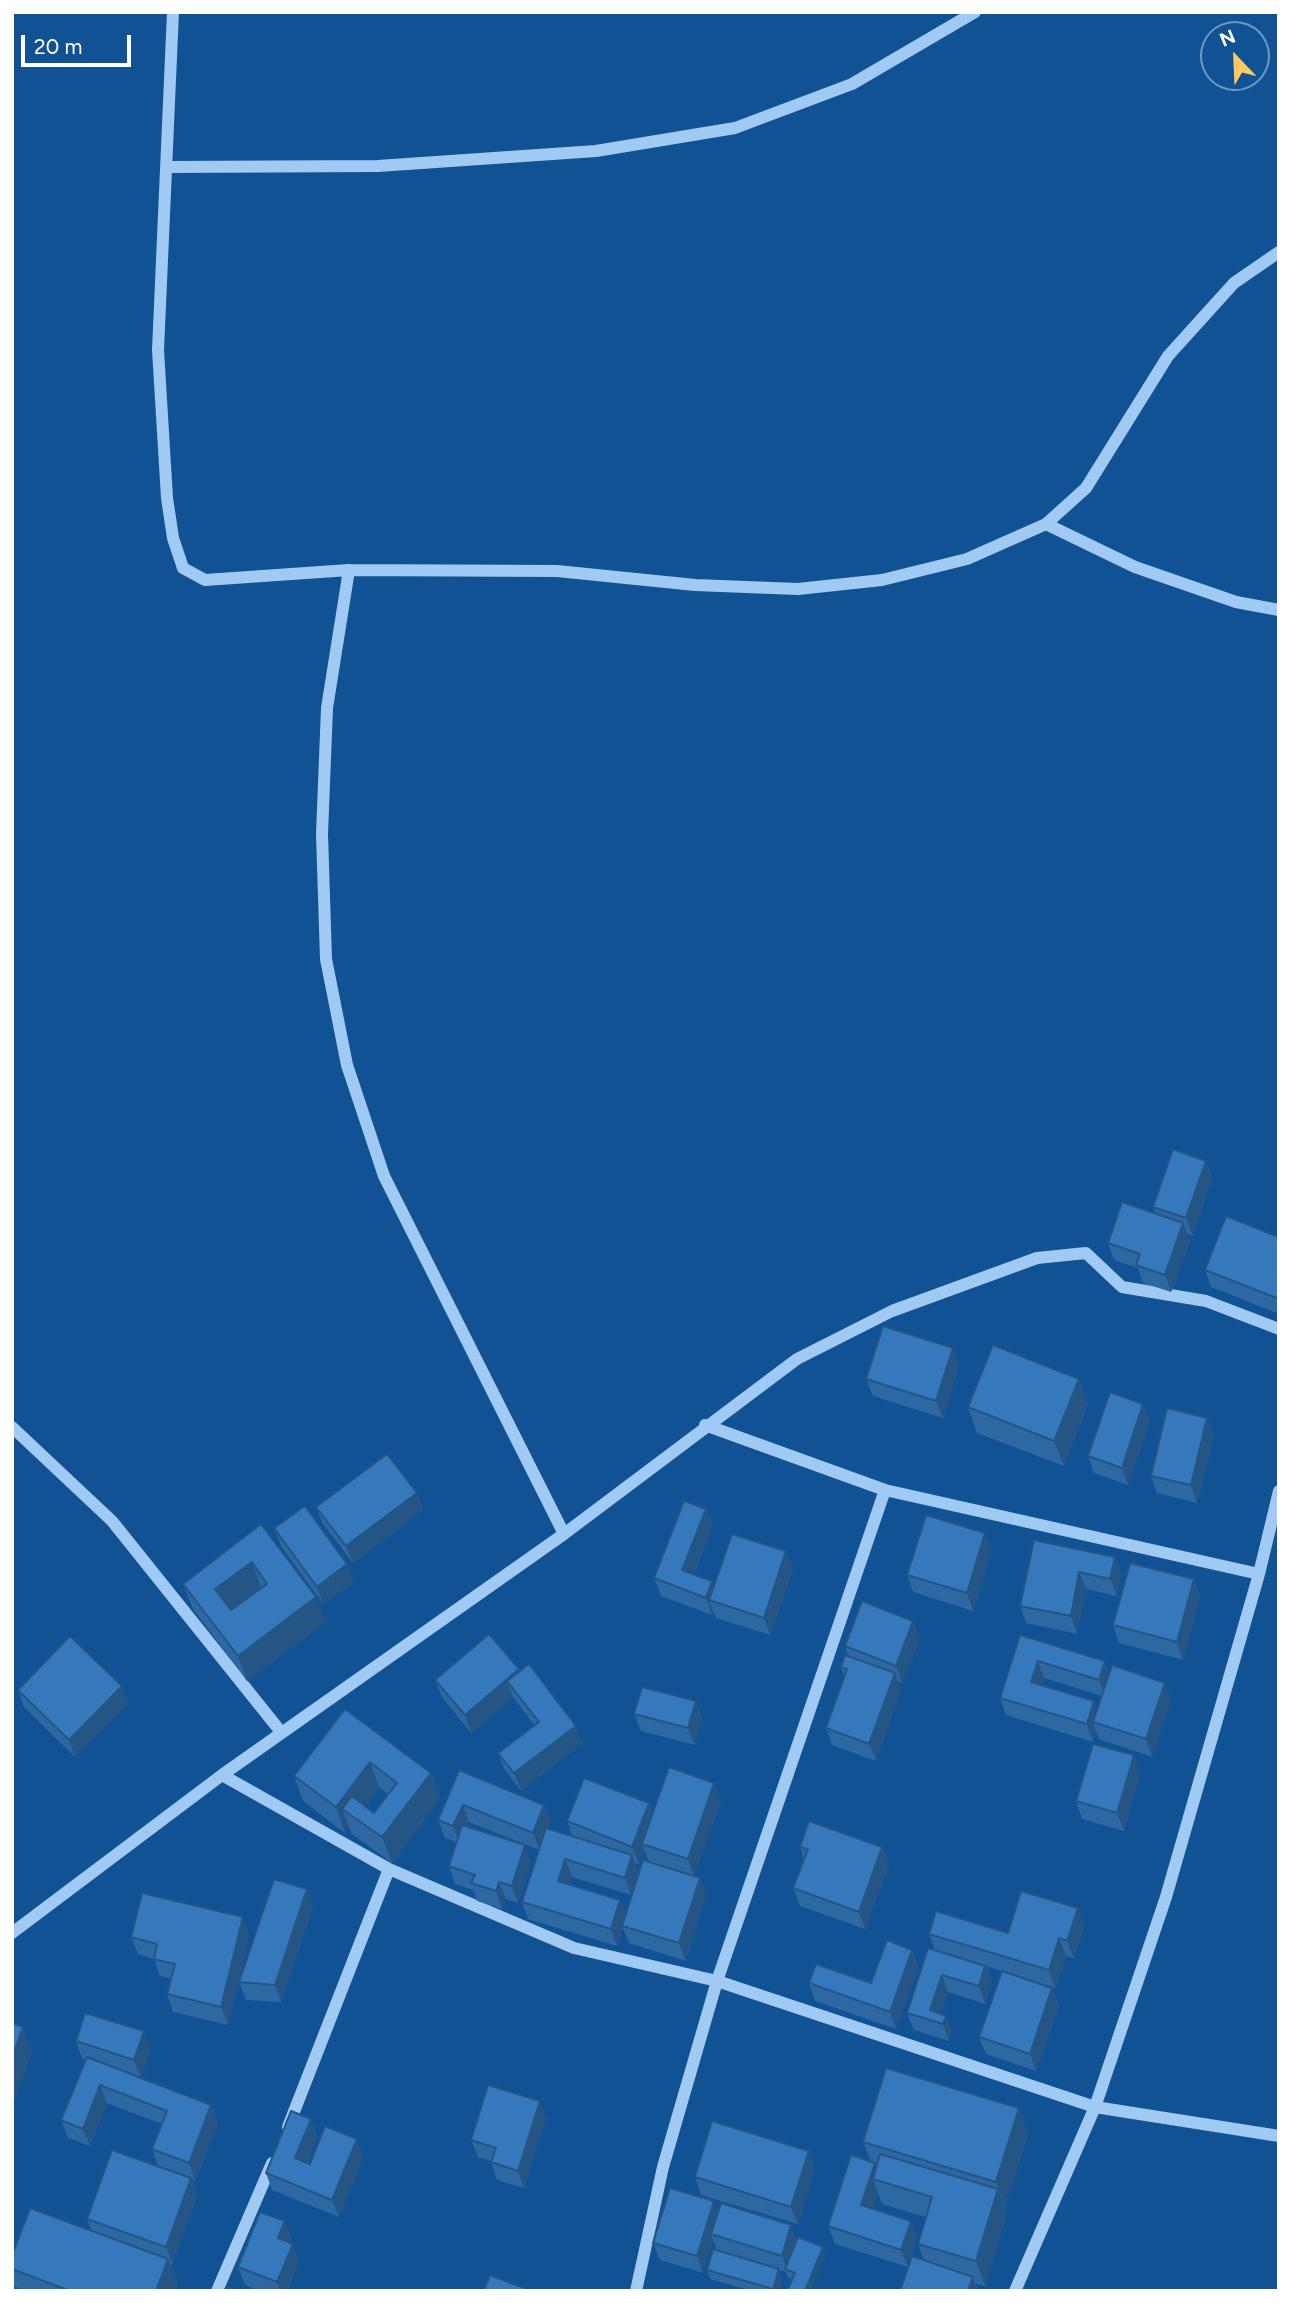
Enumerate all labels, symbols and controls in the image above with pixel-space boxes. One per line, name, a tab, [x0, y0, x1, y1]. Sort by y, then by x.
scale bar	[24, 21, 135, 65]
north arrow	[1200, 21, 1270, 91]
text: N	[1216, 25, 1239, 52]
text: 20 m	[34, 34, 82, 59]

